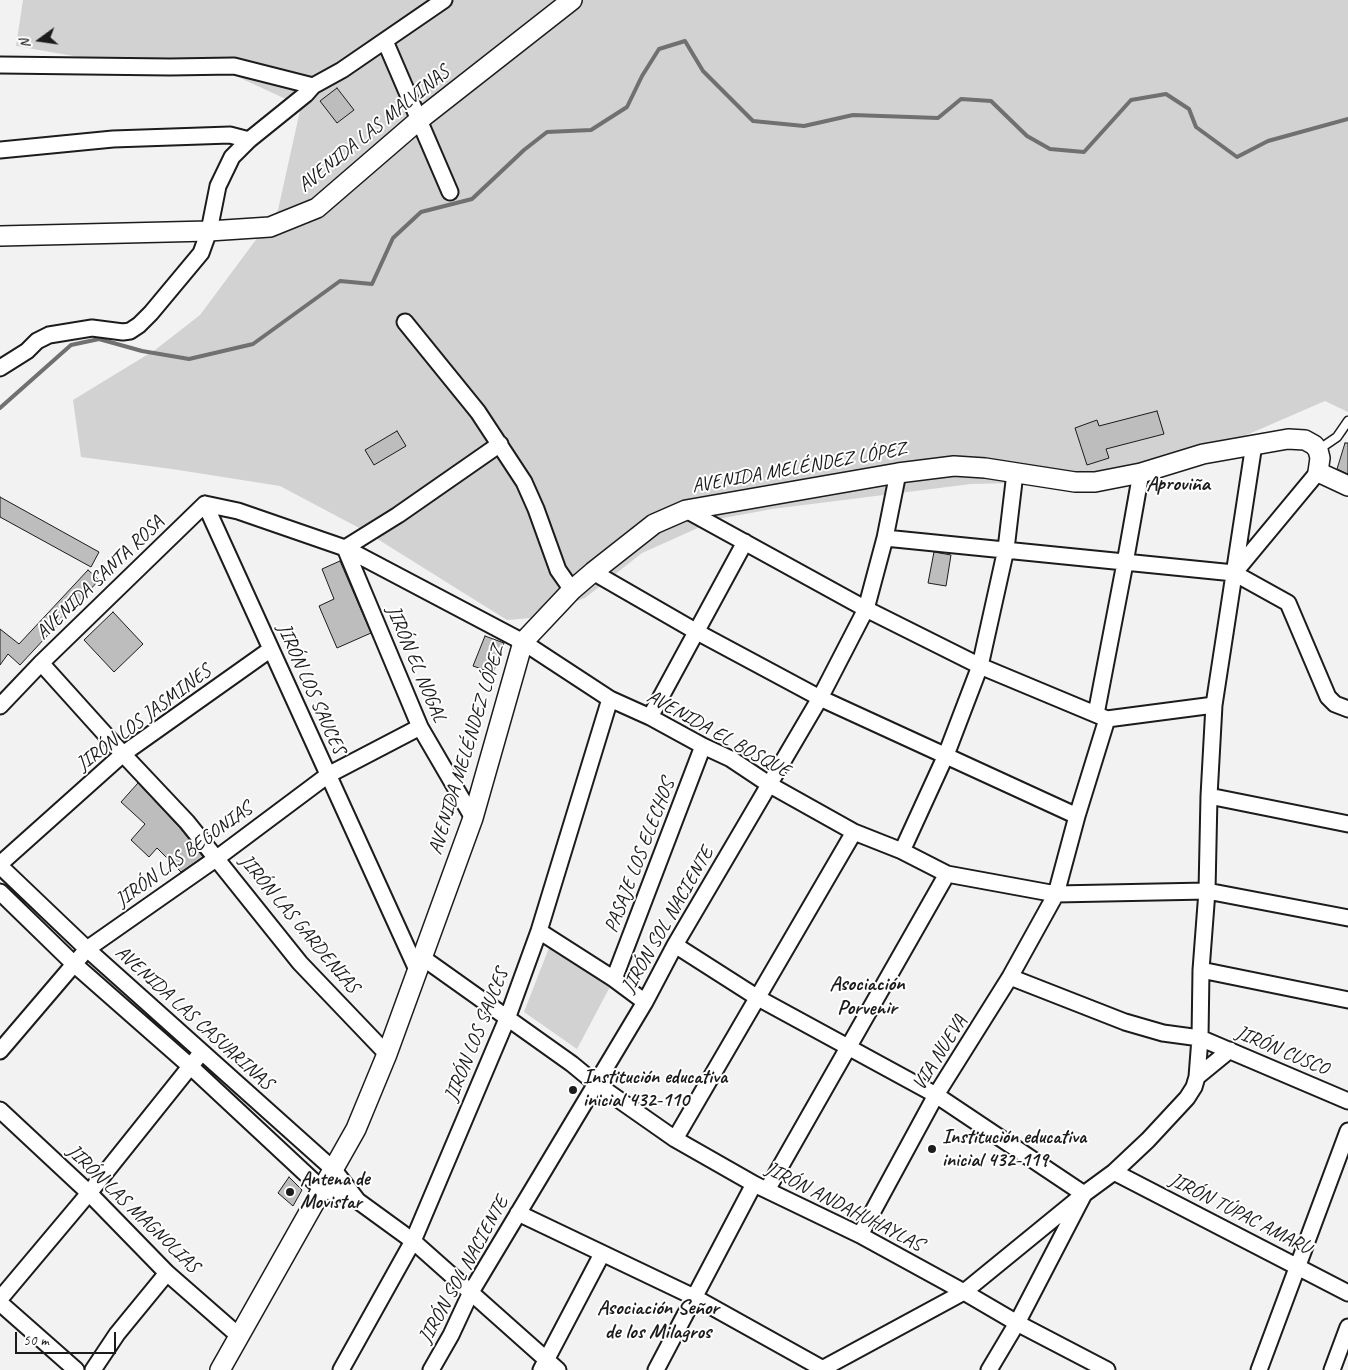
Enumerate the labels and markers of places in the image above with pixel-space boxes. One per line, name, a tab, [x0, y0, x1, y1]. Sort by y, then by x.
place label: Institución educativa inicial 432-110	[583, 1066, 727, 1113]
marker: Institución educativa inicial 432-110	[567, 1084, 579, 1096]
place label: Institución educativa inicial 432-119	[942, 1126, 1086, 1173]
marker: Institución educativa inicial 432-119	[926, 1143, 938, 1155]
place label: Antena de Movistar	[300, 1168, 369, 1215]
marker: Antena de Movistar	[284, 1186, 296, 1198]

